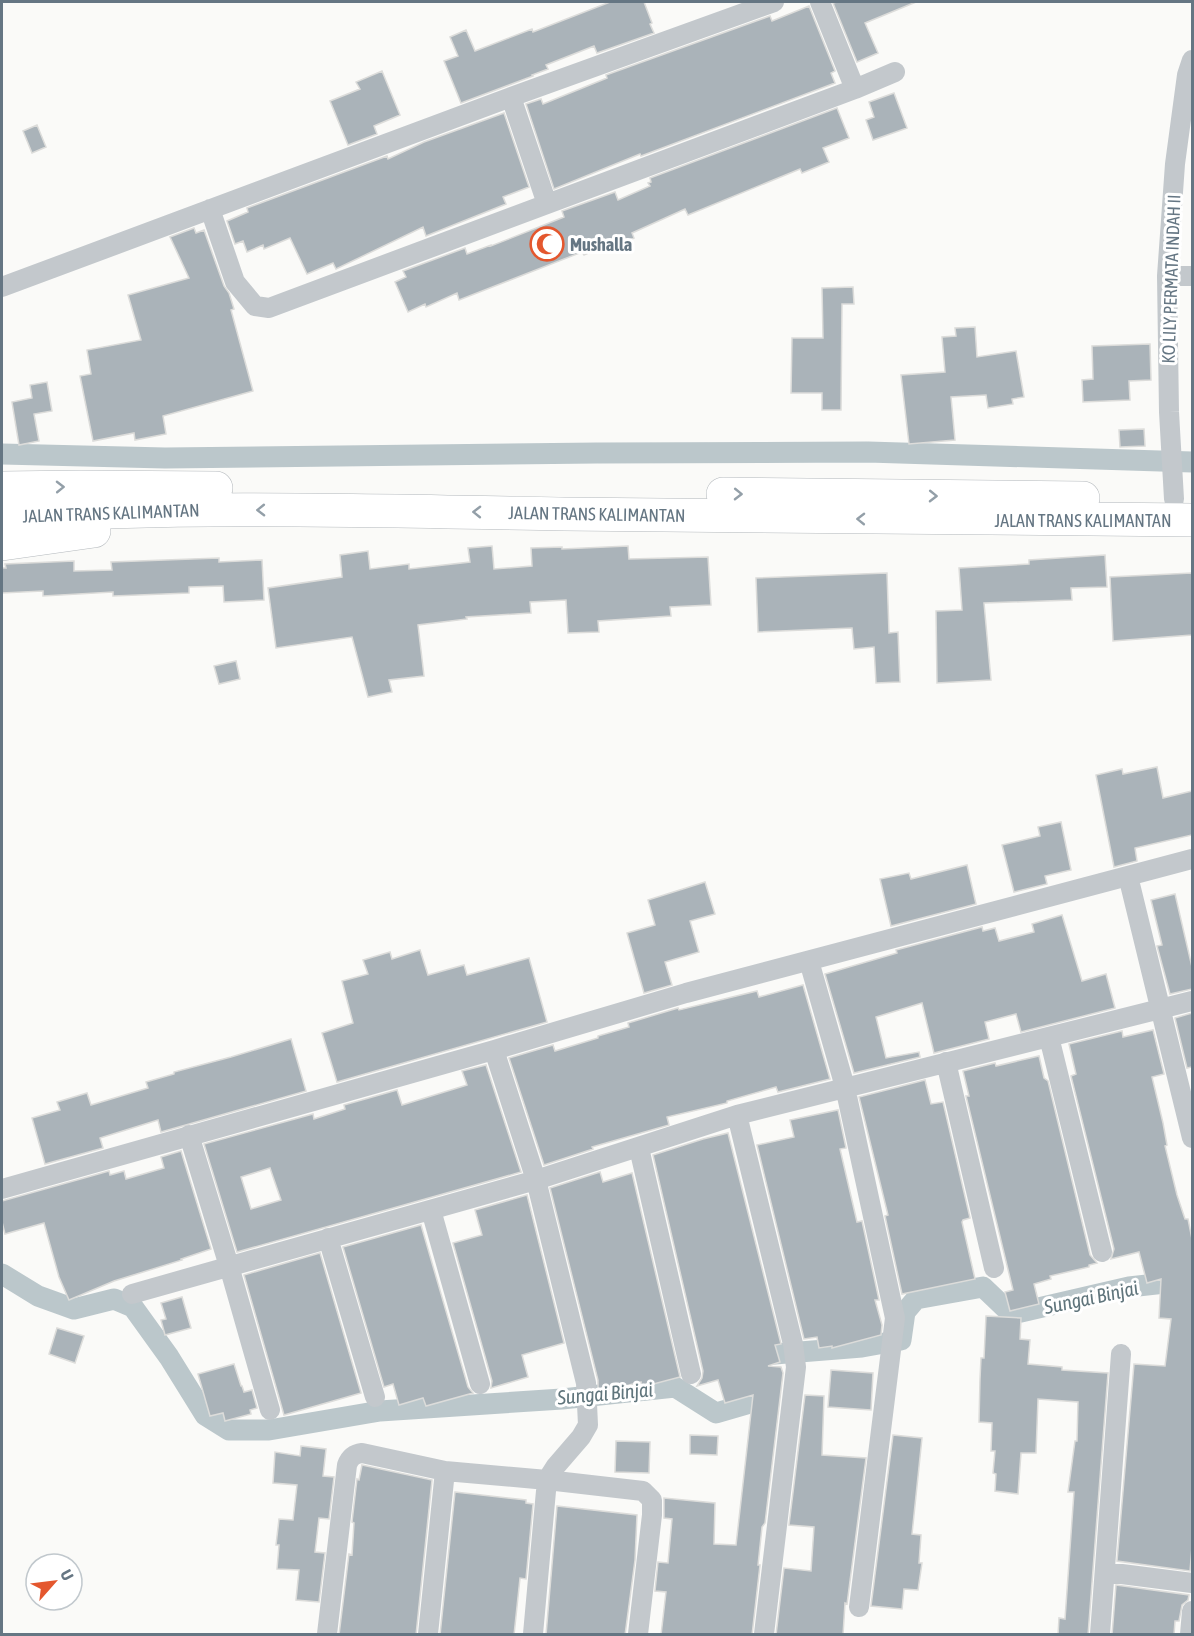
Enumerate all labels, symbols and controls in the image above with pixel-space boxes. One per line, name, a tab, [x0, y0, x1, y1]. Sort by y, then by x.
street label: KO LILY PERMATA INDAH II	[1158, 194, 1184, 364]
mosque icon: Mushalla	[529, 226, 565, 262]
place label: Mushalla	[570, 234, 632, 255]
one-way arrow	[55, 481, 64, 493]
one-way arrow	[733, 488, 742, 500]
one-way arrow	[928, 490, 937, 502]
street label: JALAN TRANS KALIMANTAN	[22, 499, 200, 527]
street label: JALAN TRANS KALIMANTAN	[508, 502, 686, 526]
one-way arrow	[257, 504, 266, 516]
one-way arrow	[473, 506, 482, 519]
street label: JALAN TRANS KALIMANTAN	[994, 510, 1172, 531]
one-way arrow	[857, 512, 866, 525]
water label: Sungai Binjai	[1041, 1276, 1141, 1318]
water label: Sungai Binjai	[555, 1377, 654, 1409]
north arrow	[24, 1552, 84, 1612]
text: U	[57, 1567, 77, 1583]

